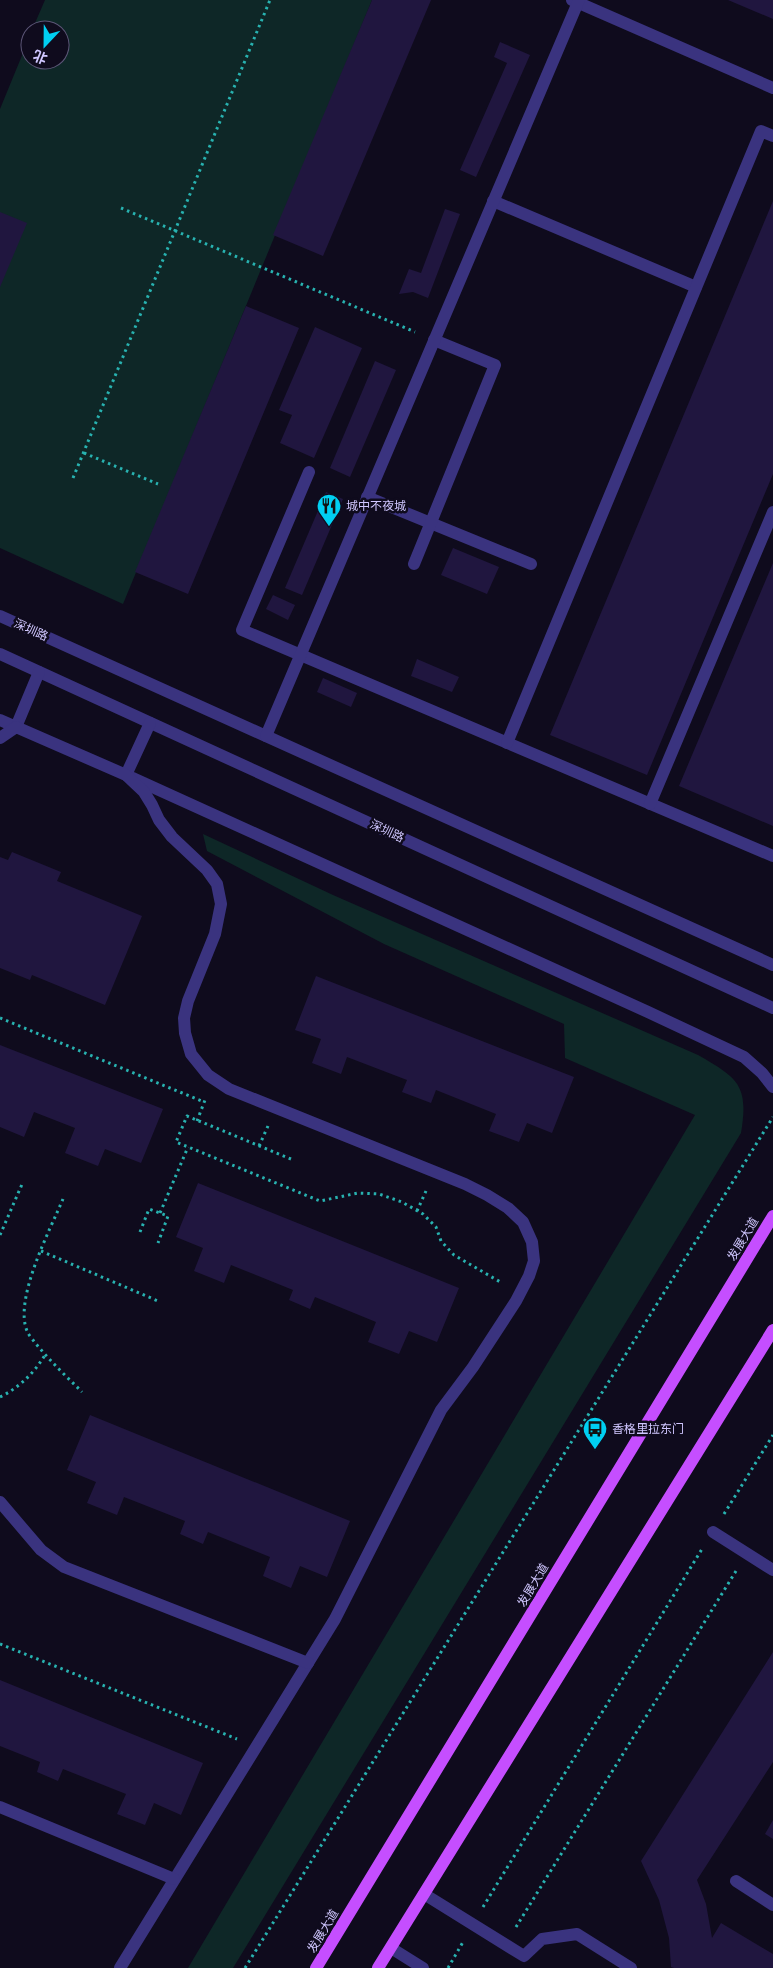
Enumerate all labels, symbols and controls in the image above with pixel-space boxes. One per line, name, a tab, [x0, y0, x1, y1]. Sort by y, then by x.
north arrow	[20, 20, 70, 70]
text: 北	[31, 47, 50, 67]
restaurant icon: 城中不夜城	[316, 493, 342, 527]
place label: 城中不夜城	[346, 499, 406, 513]
street label: 深圳路	[12, 616, 50, 644]
street label: 深圳路	[368, 817, 406, 845]
street label: 发展大道	[725, 1215, 761, 1263]
bus stop icon: 香格里拉东门	[582, 1416, 608, 1450]
place label: 香格里拉东门	[612, 1422, 684, 1436]
street label: 发展大道	[515, 1561, 551, 1609]
street label: 发展大道	[305, 1907, 341, 1955]

